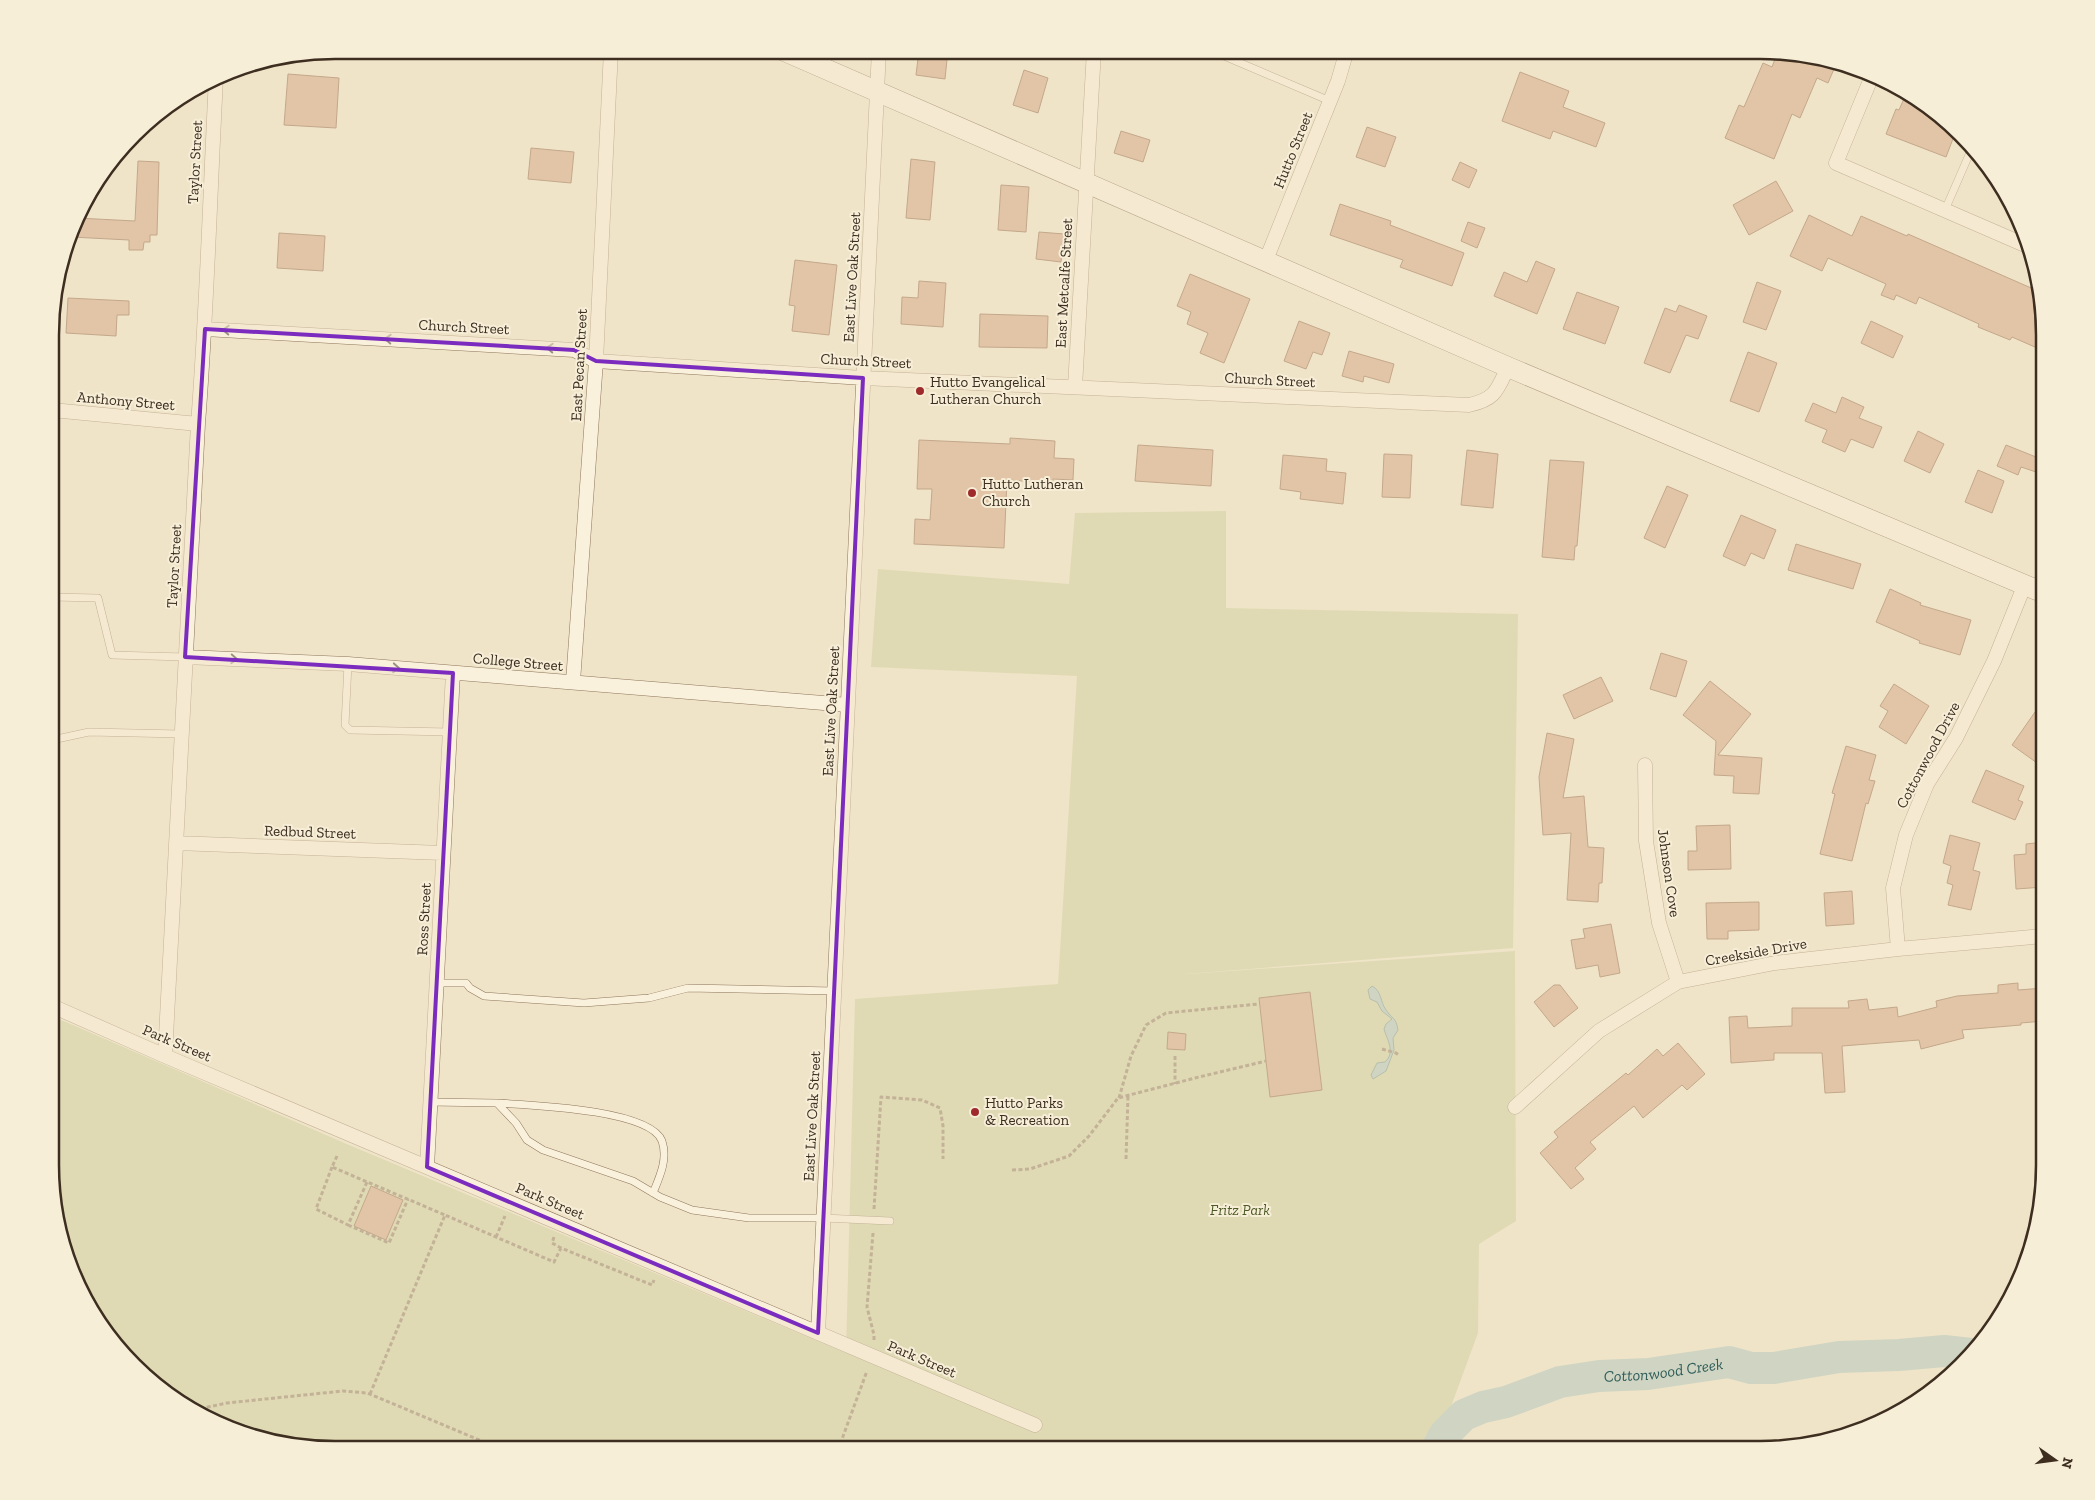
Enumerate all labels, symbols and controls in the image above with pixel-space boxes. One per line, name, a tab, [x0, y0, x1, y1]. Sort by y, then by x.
street label: Hutto Street	[1269, 109, 1317, 191]
street label: Taylor Street	[184, 119, 206, 204]
street label: East Live Oak Street	[840, 211, 864, 343]
street label: East Metcalfe Street	[1052, 217, 1076, 348]
street label: East Pecan Street	[567, 308, 591, 422]
street label: Church Street	[418, 316, 510, 338]
one-way arrow	[221, 325, 229, 336]
one-way arrow	[384, 334, 392, 345]
one-way arrow	[546, 343, 554, 354]
street label: Church Street	[820, 350, 912, 372]
street label: Church Street	[1224, 369, 1316, 391]
place label: Hutto Evangelical Lutheran Church	[930, 373, 1046, 408]
marker: Hutto Evangelical Lutheran Church	[914, 385, 926, 397]
street label: Anthony Street	[76, 388, 176, 414]
place label: Hutto Lutheran Church	[982, 475, 1084, 510]
marker: Hutto Lutheran Church	[966, 487, 978, 499]
street label: Taylor Street	[163, 523, 185, 608]
street label: East Live Oak Street	[819, 645, 843, 777]
street label: College Street	[472, 649, 564, 675]
one-way arrow	[230, 654, 238, 664]
one-way arrow	[392, 662, 400, 673]
street label: Cottonwood Drive	[1892, 699, 1964, 811]
street label: Redbud Street	[264, 821, 357, 843]
street label: Johnson Cove	[1654, 828, 1684, 918]
street label: Ross Street	[413, 882, 435, 956]
street label: Creekside Drive	[1704, 934, 1808, 970]
street label: Park Street	[140, 1021, 214, 1066]
street label: East Live Oak Street	[800, 1050, 824, 1182]
place label: Hutto Parks & Recreation	[985, 1094, 1069, 1129]
marker: Hutto Parks & Recreation	[969, 1106, 981, 1118]
street label: Park Street	[513, 1179, 587, 1224]
park label: Fritz Park	[1210, 1201, 1270, 1219]
street label: Park Street	[885, 1337, 959, 1382]
water label: Cottonwood Creek	[1603, 1354, 1724, 1386]
north arrow	[2030, 1435, 2080, 1485]
text: N	[2058, 1456, 2077, 1471]

